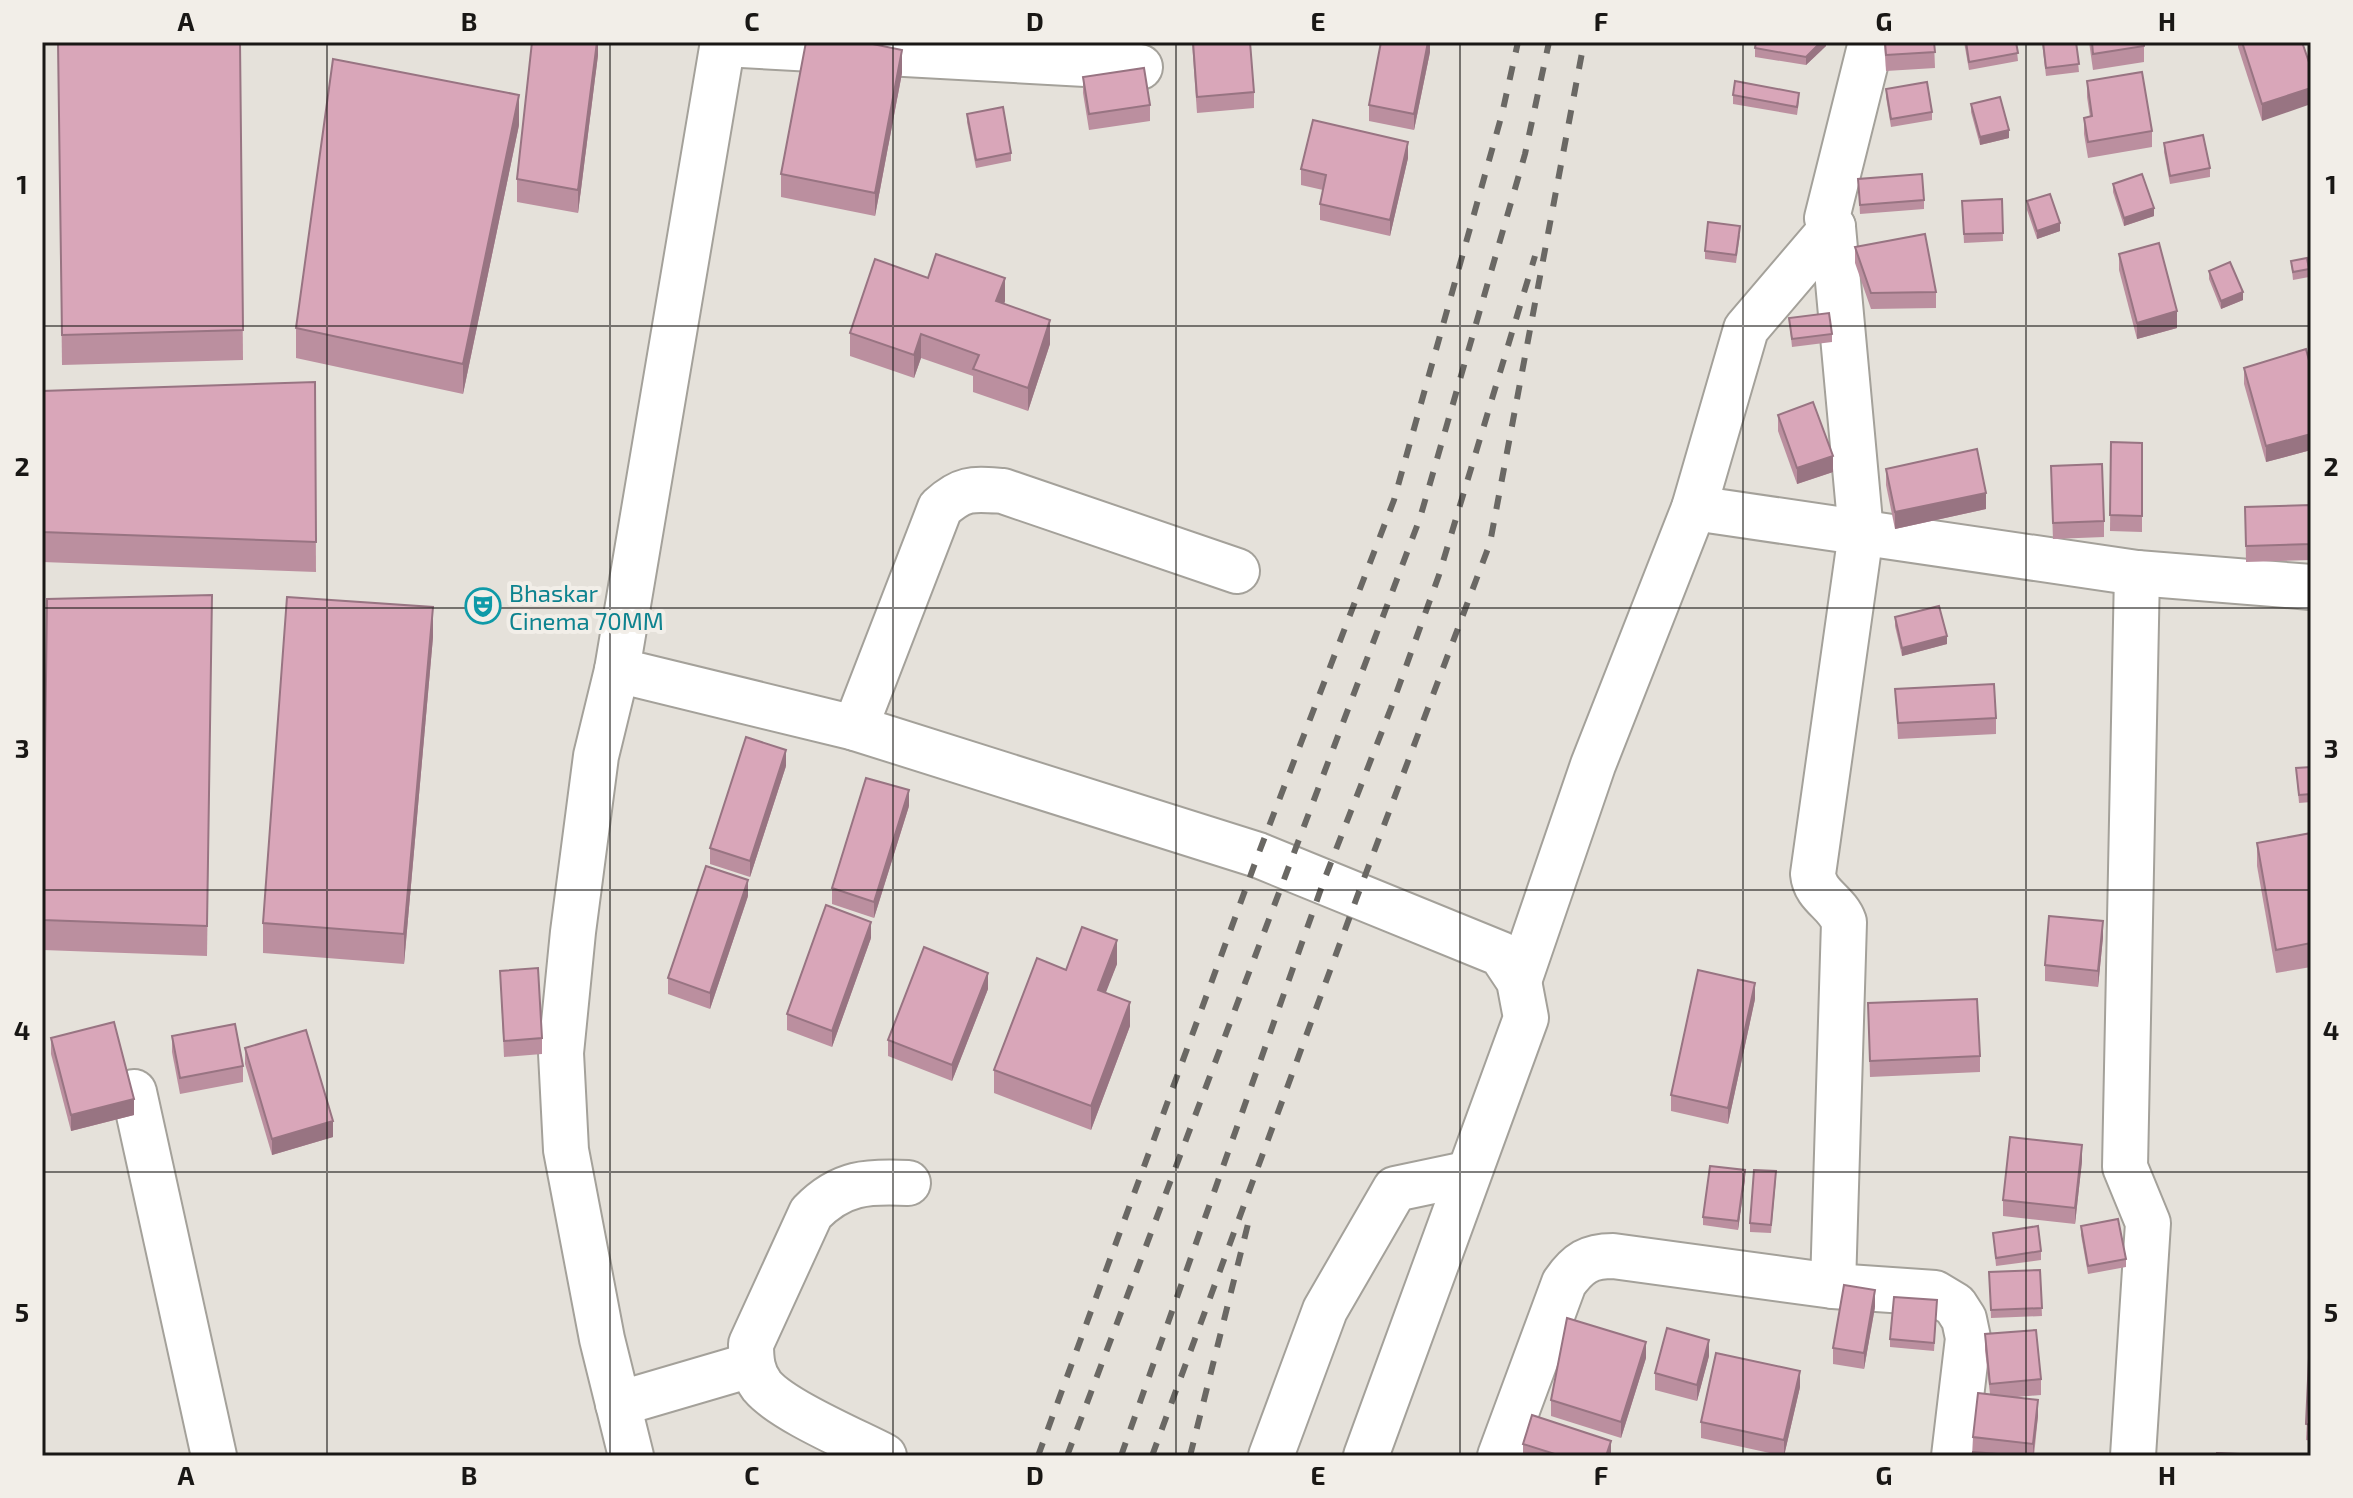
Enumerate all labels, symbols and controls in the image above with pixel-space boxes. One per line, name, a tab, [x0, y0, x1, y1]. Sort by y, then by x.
text: A	[178, 5, 195, 36]
text: B	[461, 5, 477, 36]
text: C	[744, 5, 760, 36]
text: D	[1026, 5, 1044, 36]
text: E	[1310, 5, 1326, 36]
text: F	[1594, 5, 1608, 36]
text: G	[1876, 5, 1892, 36]
text: H	[2158, 5, 2176, 36]
text: 1	[16, 168, 28, 199]
text: 1	[2325, 168, 2337, 199]
text: 2	[14, 450, 30, 481]
text: 2	[2323, 450, 2339, 481]
place label: Bhaskar Cinema 70MM	[509, 578, 664, 635]
theatre icon: Bhaskar Cinema 70MM	[464, 587, 502, 625]
text: 3	[15, 732, 29, 763]
text: 3	[2324, 732, 2338, 763]
text: 4	[14, 1014, 30, 1045]
text: 4	[2323, 1014, 2339, 1045]
text: 5	[15, 1296, 29, 1327]
text: 5	[2324, 1296, 2338, 1327]
text: A	[178, 1459, 195, 1490]
text: B	[461, 1459, 477, 1490]
text: C	[744, 1459, 760, 1490]
text: D	[1026, 1459, 1044, 1490]
text: E	[1310, 1459, 1326, 1490]
text: F	[1594, 1459, 1608, 1490]
text: G	[1876, 1459, 1892, 1490]
text: H	[2158, 1459, 2176, 1490]

